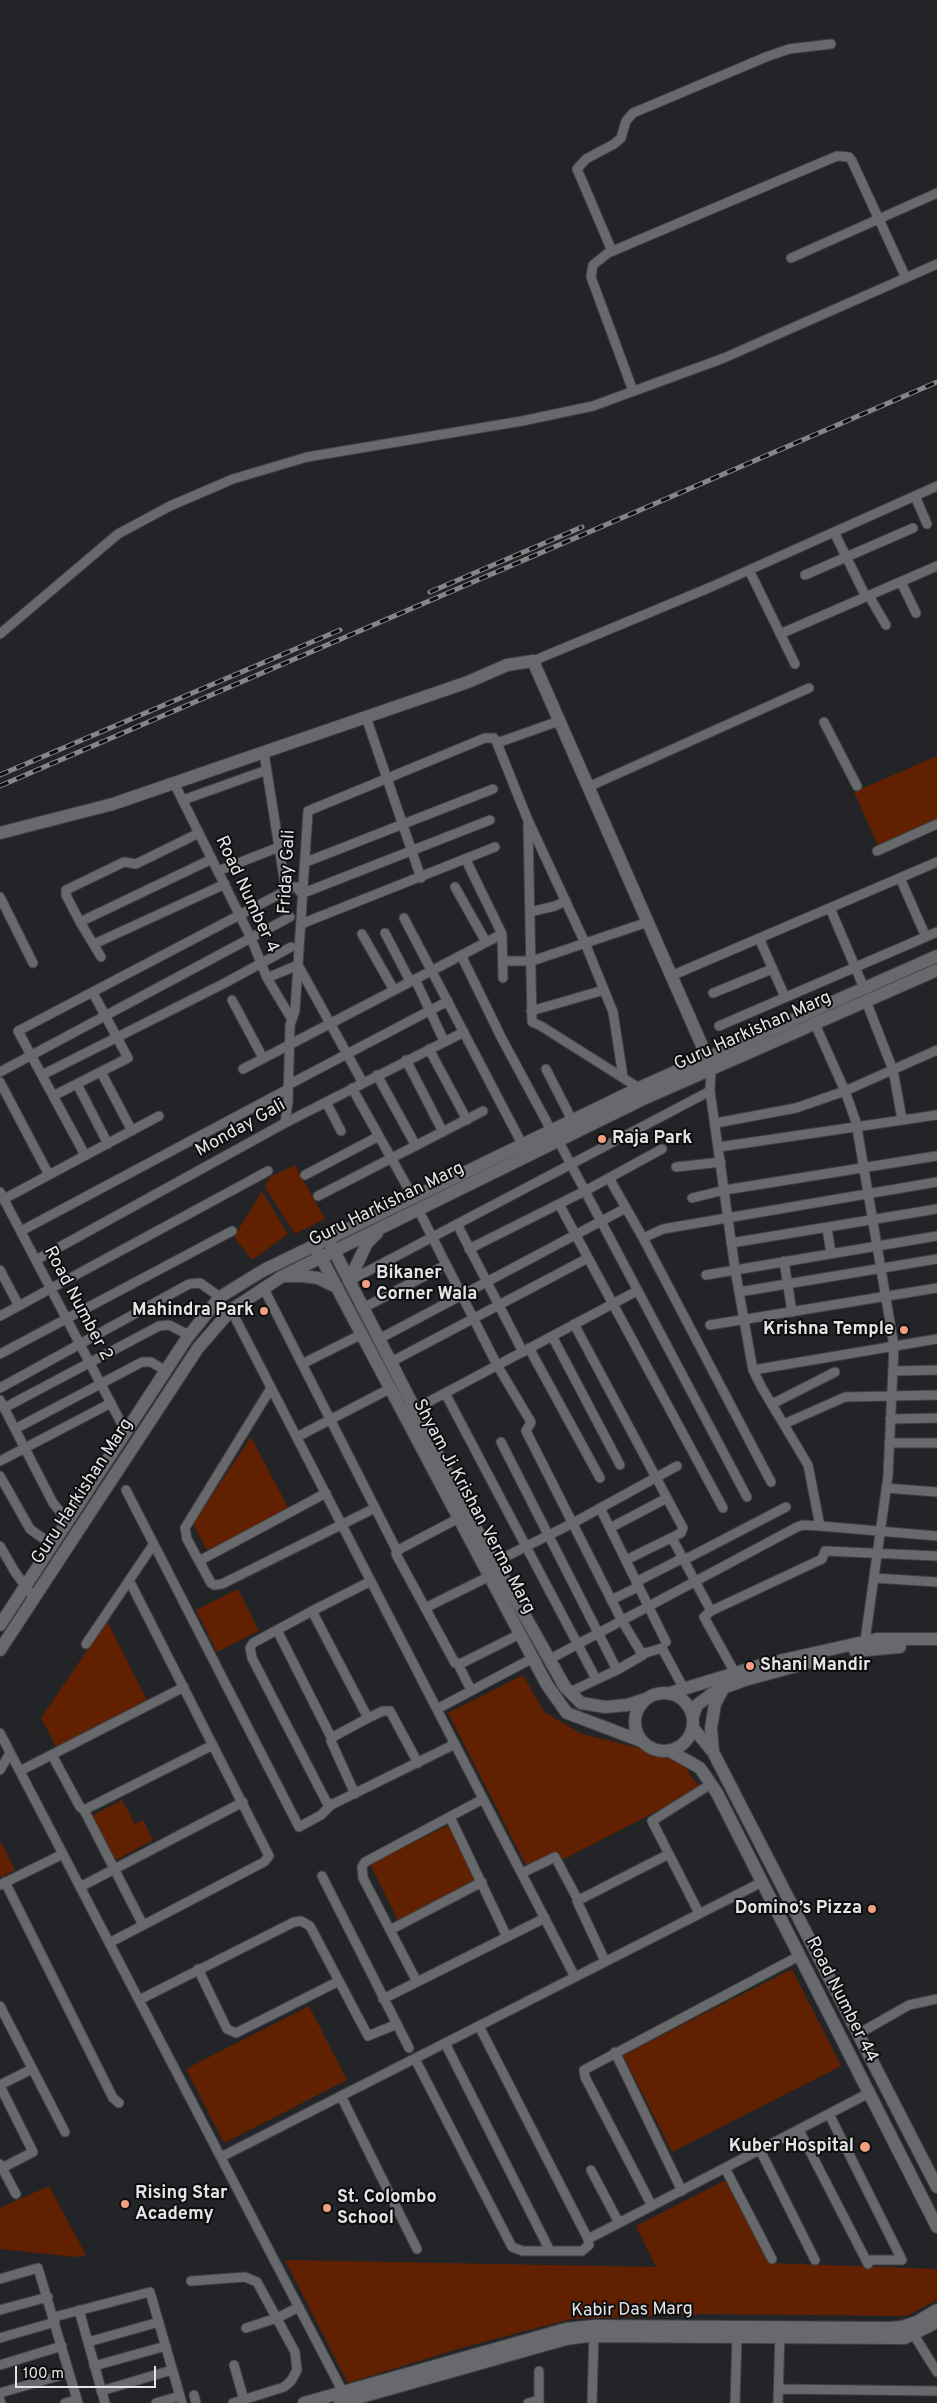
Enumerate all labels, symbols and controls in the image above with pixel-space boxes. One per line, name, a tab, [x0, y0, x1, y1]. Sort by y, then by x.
street label: Friday Gali	[275, 829, 301, 915]
street label: Road Number 4	[209, 833, 283, 957]
street label: Guru Harkishan Marg	[671, 988, 835, 1076]
street label: Monday Gali	[192, 1095, 290, 1163]
place label: Raja Park	[612, 1128, 692, 1150]
marker: Raja Park	[596, 1133, 608, 1145]
street label: Guru Harkishan Marg	[306, 1158, 468, 1252]
street label: Road Number 2	[38, 1243, 116, 1365]
place label: Bikaner Corner Wala	[376, 1263, 477, 1306]
marker: Bikaner Corner Wala	[360, 1278, 372, 1290]
place label: Mahindra Park	[132, 1300, 254, 1322]
marker: Mahindra Park	[258, 1305, 270, 1317]
place label: Krishna Temple	[763, 1319, 894, 1341]
marker: Krishna Temple	[898, 1324, 910, 1336]
street label: Shyam Ji Krishan Verma Marg	[407, 1396, 539, 1618]
street label: Guru Harkishan Marg	[28, 1415, 138, 1569]
place label: Shani Mandir	[760, 1655, 871, 1677]
marker: Shani Mandir	[744, 1660, 756, 1672]
place label: Domino’s Pizza	[735, 1898, 862, 1920]
marker: Domino’s Pizza	[866, 1903, 878, 1915]
street label: Road Number 44	[800, 1934, 882, 2066]
place label: Kuber Hospital	[729, 2136, 854, 2158]
marker: Kuber Hospital	[858, 2140, 872, 2154]
place label: Rising Star Academy	[135, 2183, 228, 2226]
place label: St. Colombo School	[337, 2187, 437, 2230]
marker: Rising Star Academy	[119, 2198, 131, 2210]
marker: St. Colombo School	[321, 2202, 333, 2214]
street label: Kabir Das Marg	[571, 2299, 693, 2323]
scale bar	[18, 2356, 159, 2388]
text: 100 m	[23, 2365, 64, 2384]

